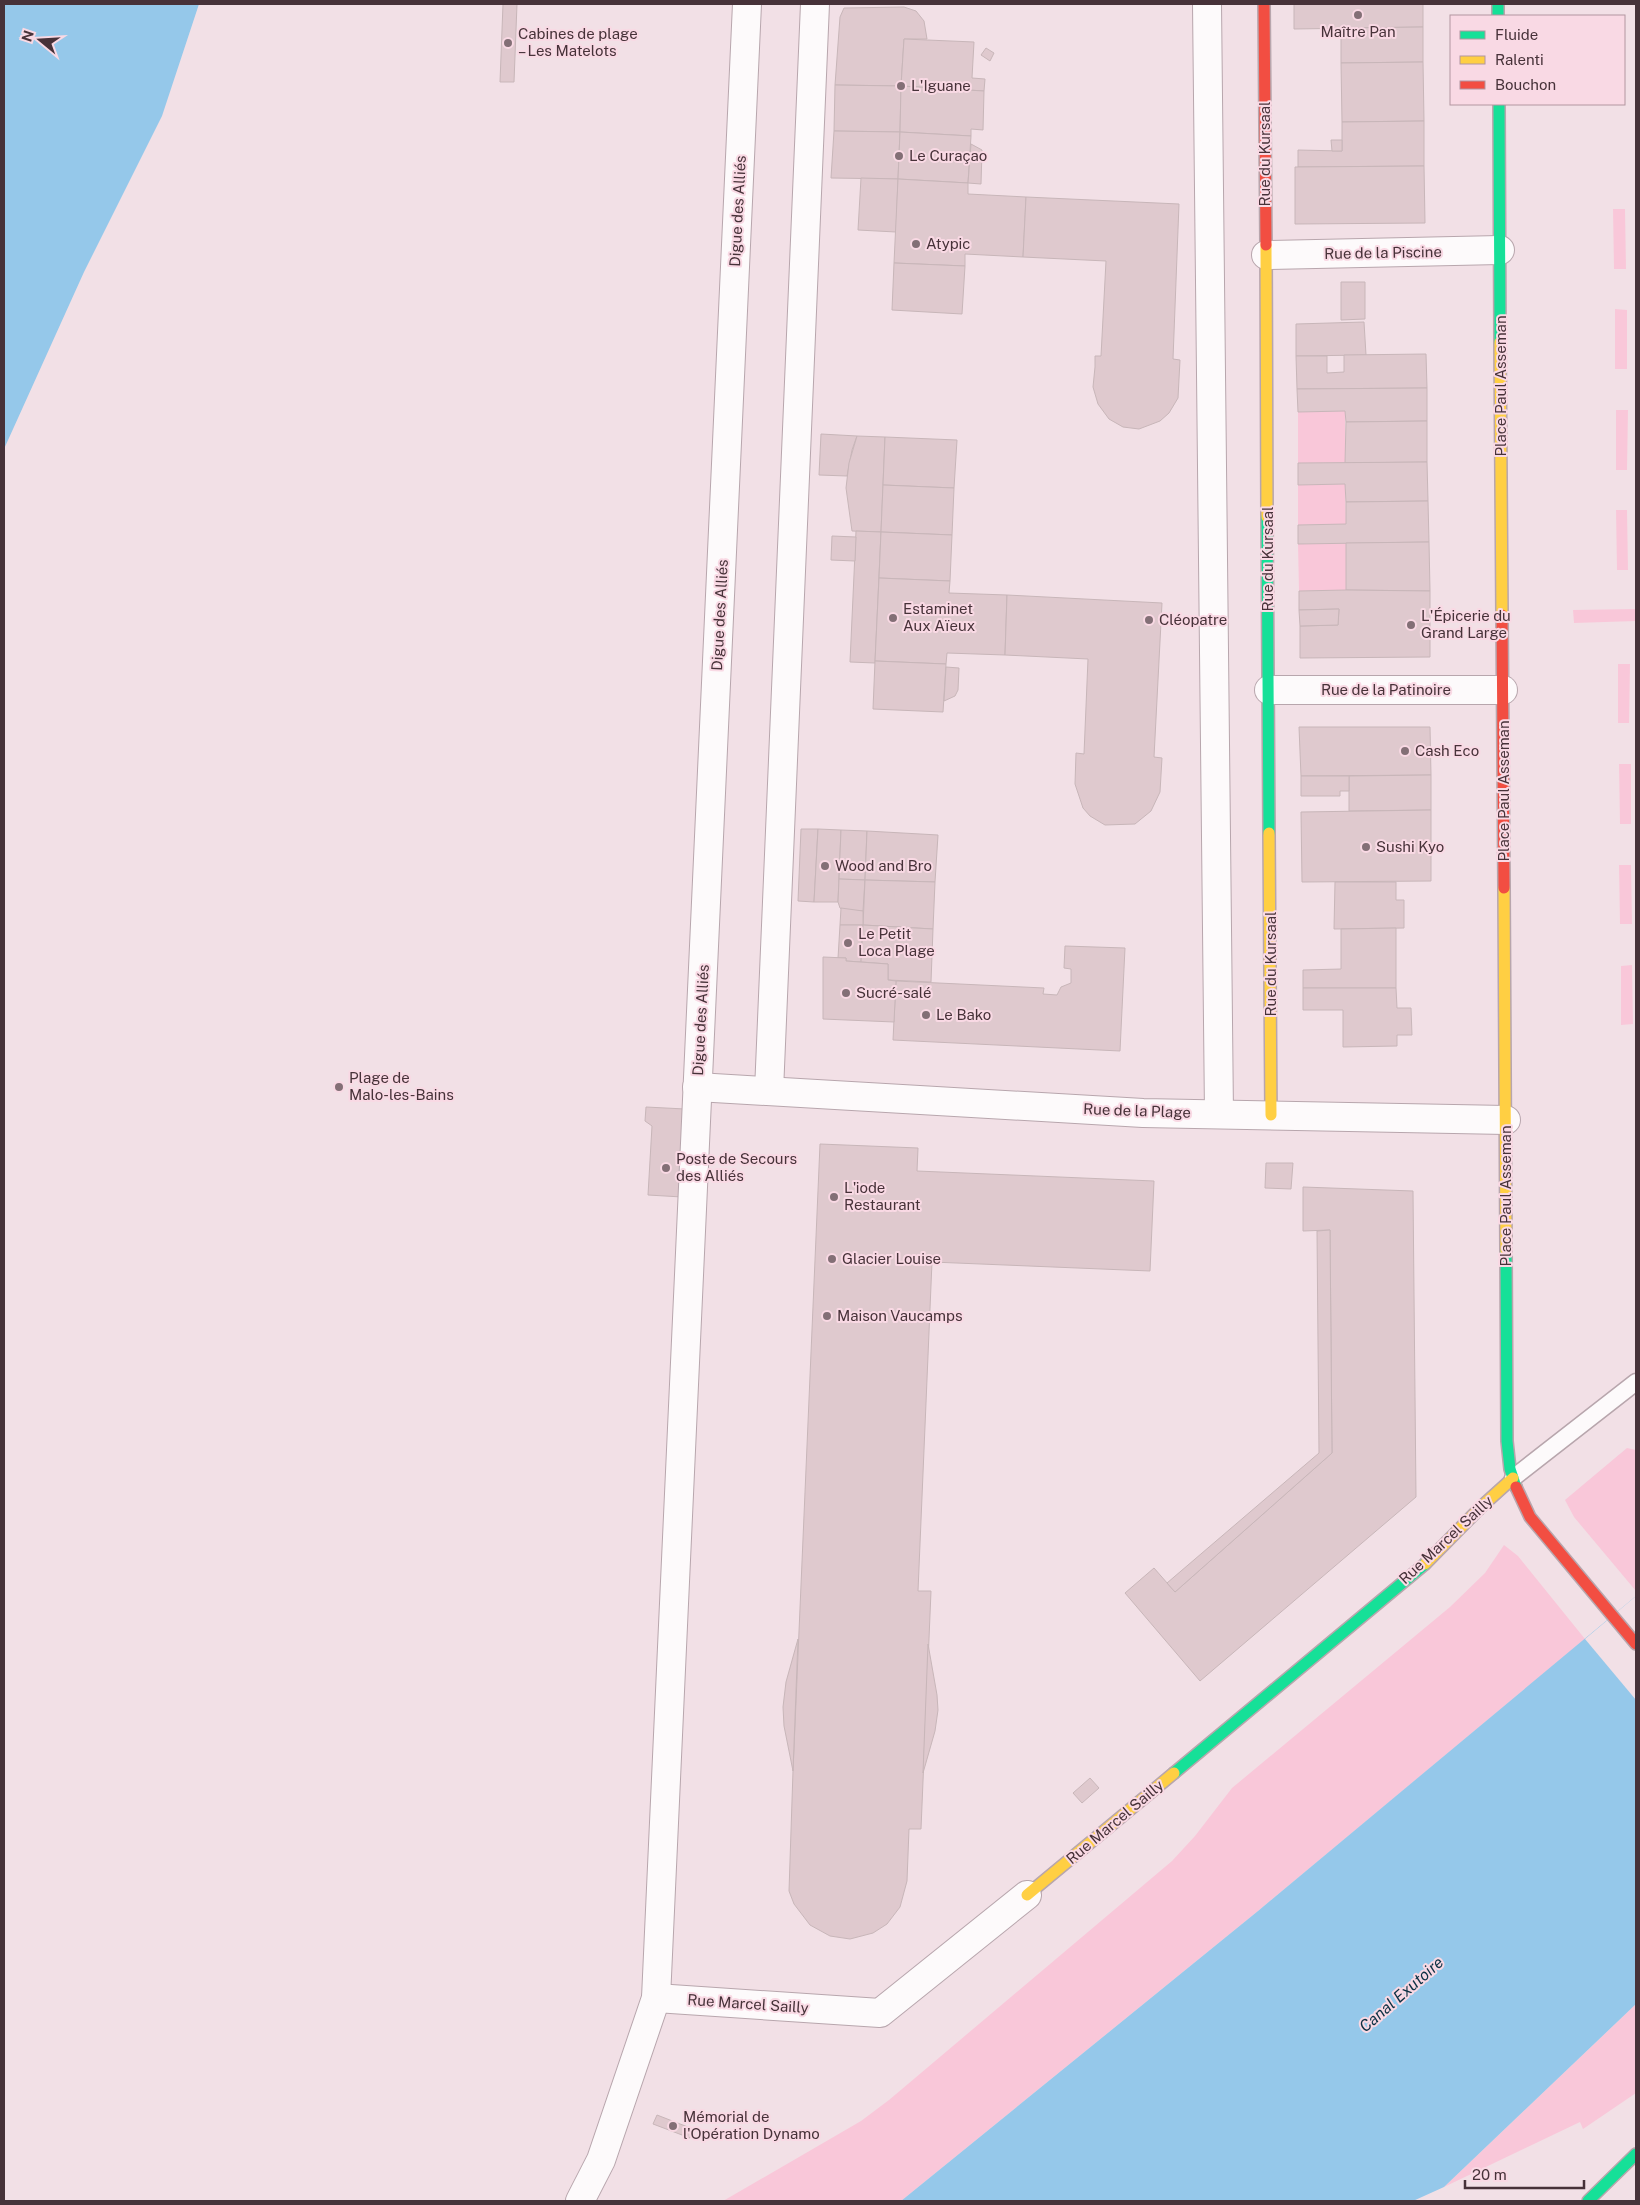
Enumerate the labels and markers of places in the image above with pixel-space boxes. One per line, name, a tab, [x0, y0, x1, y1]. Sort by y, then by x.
marker: Maître Pan	[1352, 9, 1364, 21]
place label: Maître Pan	[1320, 23, 1396, 40]
place label: Cabines de plage – Les Matelots	[518, 25, 638, 59]
marker: Cabines de plage – Les Matelots	[502, 37, 514, 49]
place label: L'Iguane	[911, 77, 971, 94]
marker: L'Iguane	[895, 80, 907, 92]
place label: Le Curaçao	[909, 147, 987, 164]
marker: Le Curaçao	[893, 150, 905, 162]
place label: Atypic	[926, 235, 971, 252]
marker: Atypic	[910, 238, 922, 250]
place label: Estaminet Aux Aïeux	[903, 600, 975, 634]
place label: L'Épicerie du Grand Large	[1421, 607, 1511, 641]
place label: Cléopatre	[1159, 611, 1227, 628]
marker: Estaminet Aux Aïeux	[887, 612, 899, 624]
marker: Cléopatre	[1143, 614, 1155, 626]
marker: L'Épicerie du Grand Large	[1405, 619, 1417, 631]
place label: Cash Eco	[1415, 742, 1479, 759]
marker: Cash Eco	[1399, 745, 1411, 757]
place label: Sushi Kyo	[1376, 838, 1444, 855]
marker: Sushi Kyo	[1360, 841, 1372, 853]
place label: Wood and Bro	[835, 857, 932, 874]
marker: Wood and Bro	[819, 860, 831, 872]
place label: Le Petit Loca Plage	[858, 925, 935, 959]
marker: Le Petit Loca Plage	[842, 937, 854, 949]
place label: Sucré-salé	[856, 984, 932, 1001]
marker: Sucré-salé	[840, 987, 852, 999]
place label: Le Bako	[936, 1006, 991, 1023]
marker: Le Bako	[920, 1009, 932, 1021]
place label: Plage de Malo-les-Bains	[349, 1069, 454, 1103]
marker: Plage de Malo-les-Bains	[333, 1081, 345, 1093]
place label: Poste de Secours des Alliés	[676, 1150, 797, 1184]
marker: Poste de Secours des Alliés	[660, 1162, 672, 1174]
place label: L'iode Restaurant	[844, 1179, 921, 1213]
marker: L'iode Restaurant	[828, 1191, 840, 1203]
place label: Glacier Louise	[842, 1250, 941, 1267]
marker: Glacier Louise	[826, 1253, 838, 1265]
place label: Maison Vaucamps	[837, 1307, 963, 1324]
marker: Maison Vaucamps	[821, 1310, 833, 1322]
place label: Mémorial de l'Opération Dynamo	[683, 2108, 820, 2142]
marker: Mémorial de l'Opération Dynamo	[667, 2120, 679, 2132]

